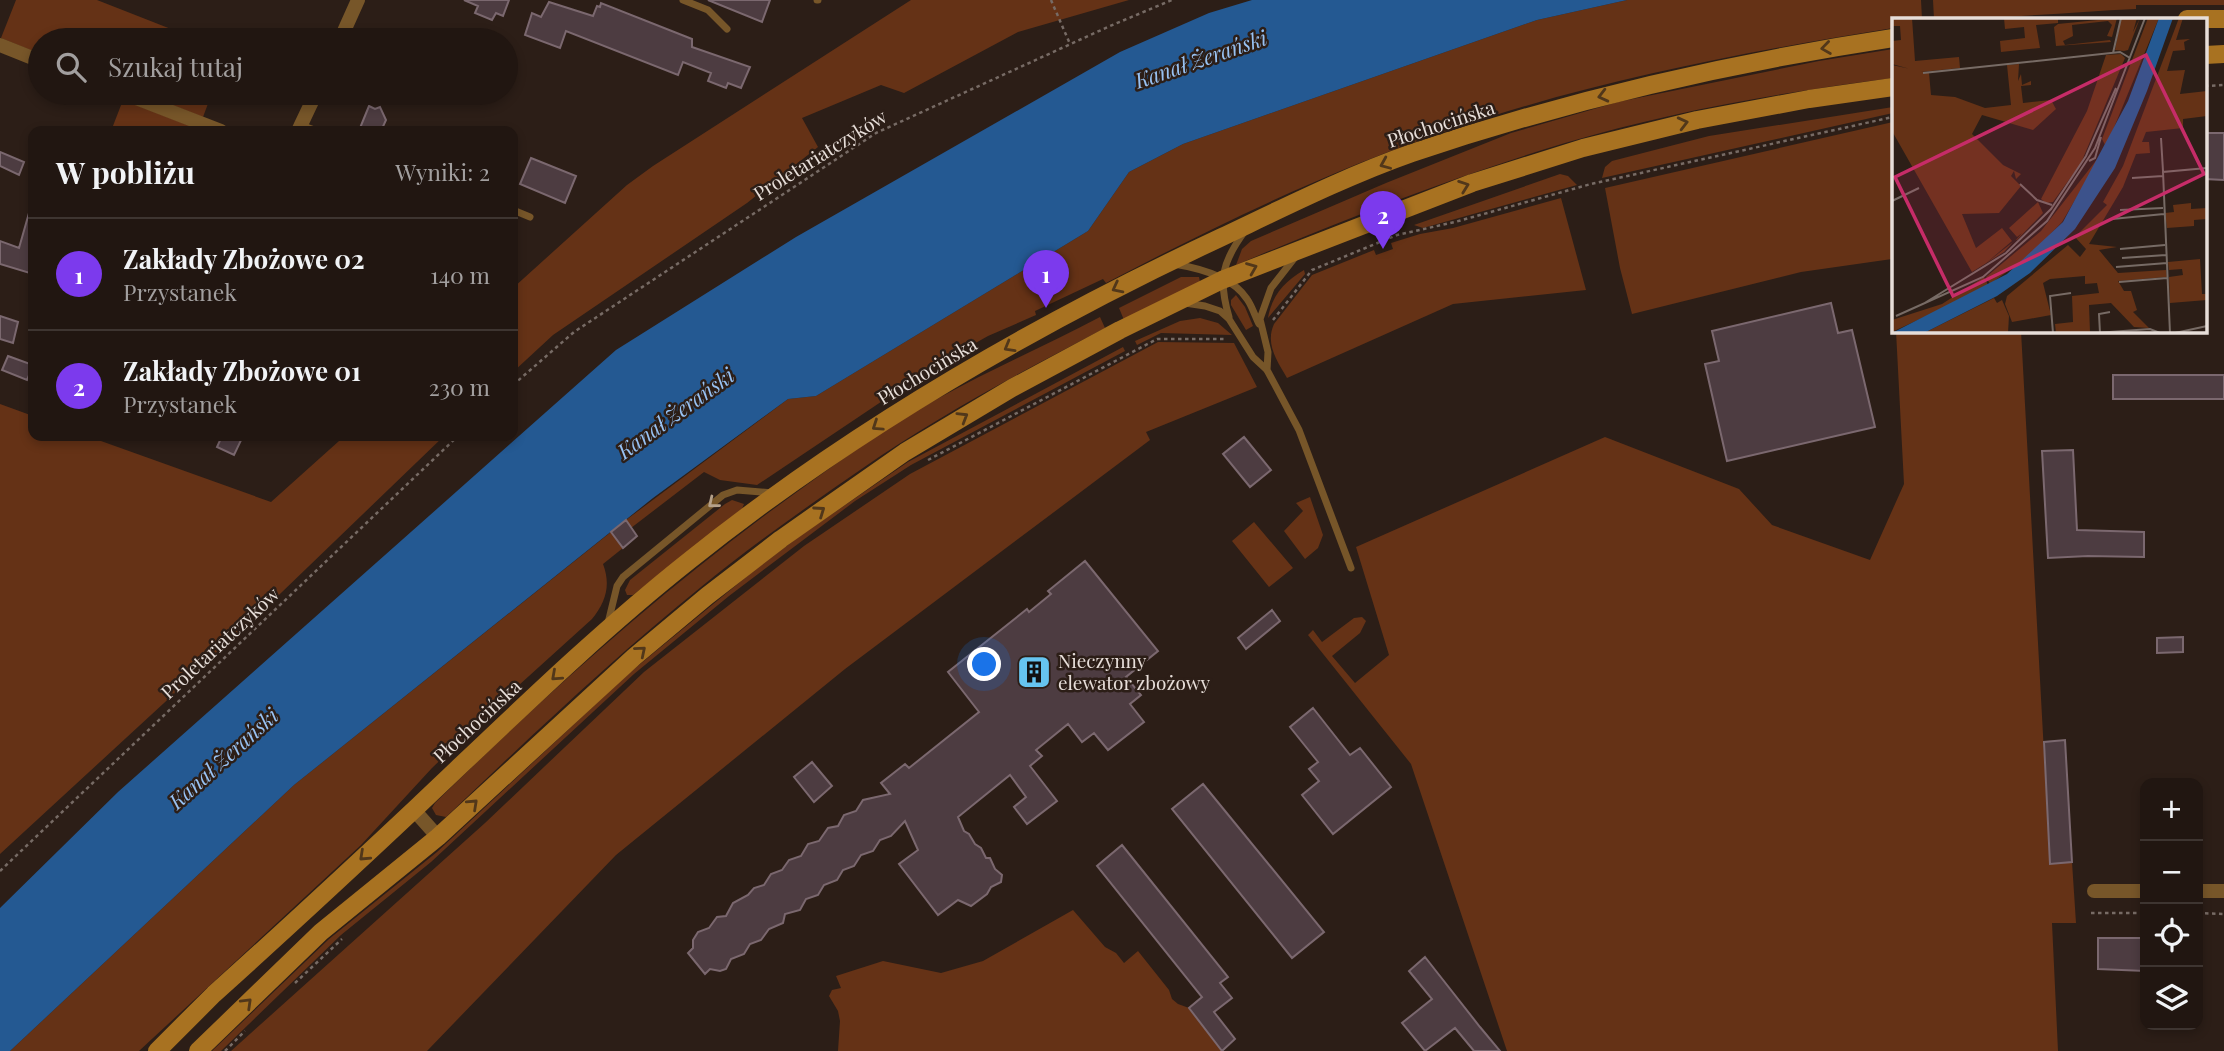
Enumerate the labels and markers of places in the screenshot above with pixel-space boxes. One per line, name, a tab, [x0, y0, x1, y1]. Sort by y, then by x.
pin: 2	[1360, 191, 1406, 249]
pin: 1	[1023, 250, 1069, 308]
place label: Nieczynny elewator zbożowy	[1058, 647, 1210, 695]
building icon: Nieczynny elewator zbożowy	[1015, 653, 1053, 691]

